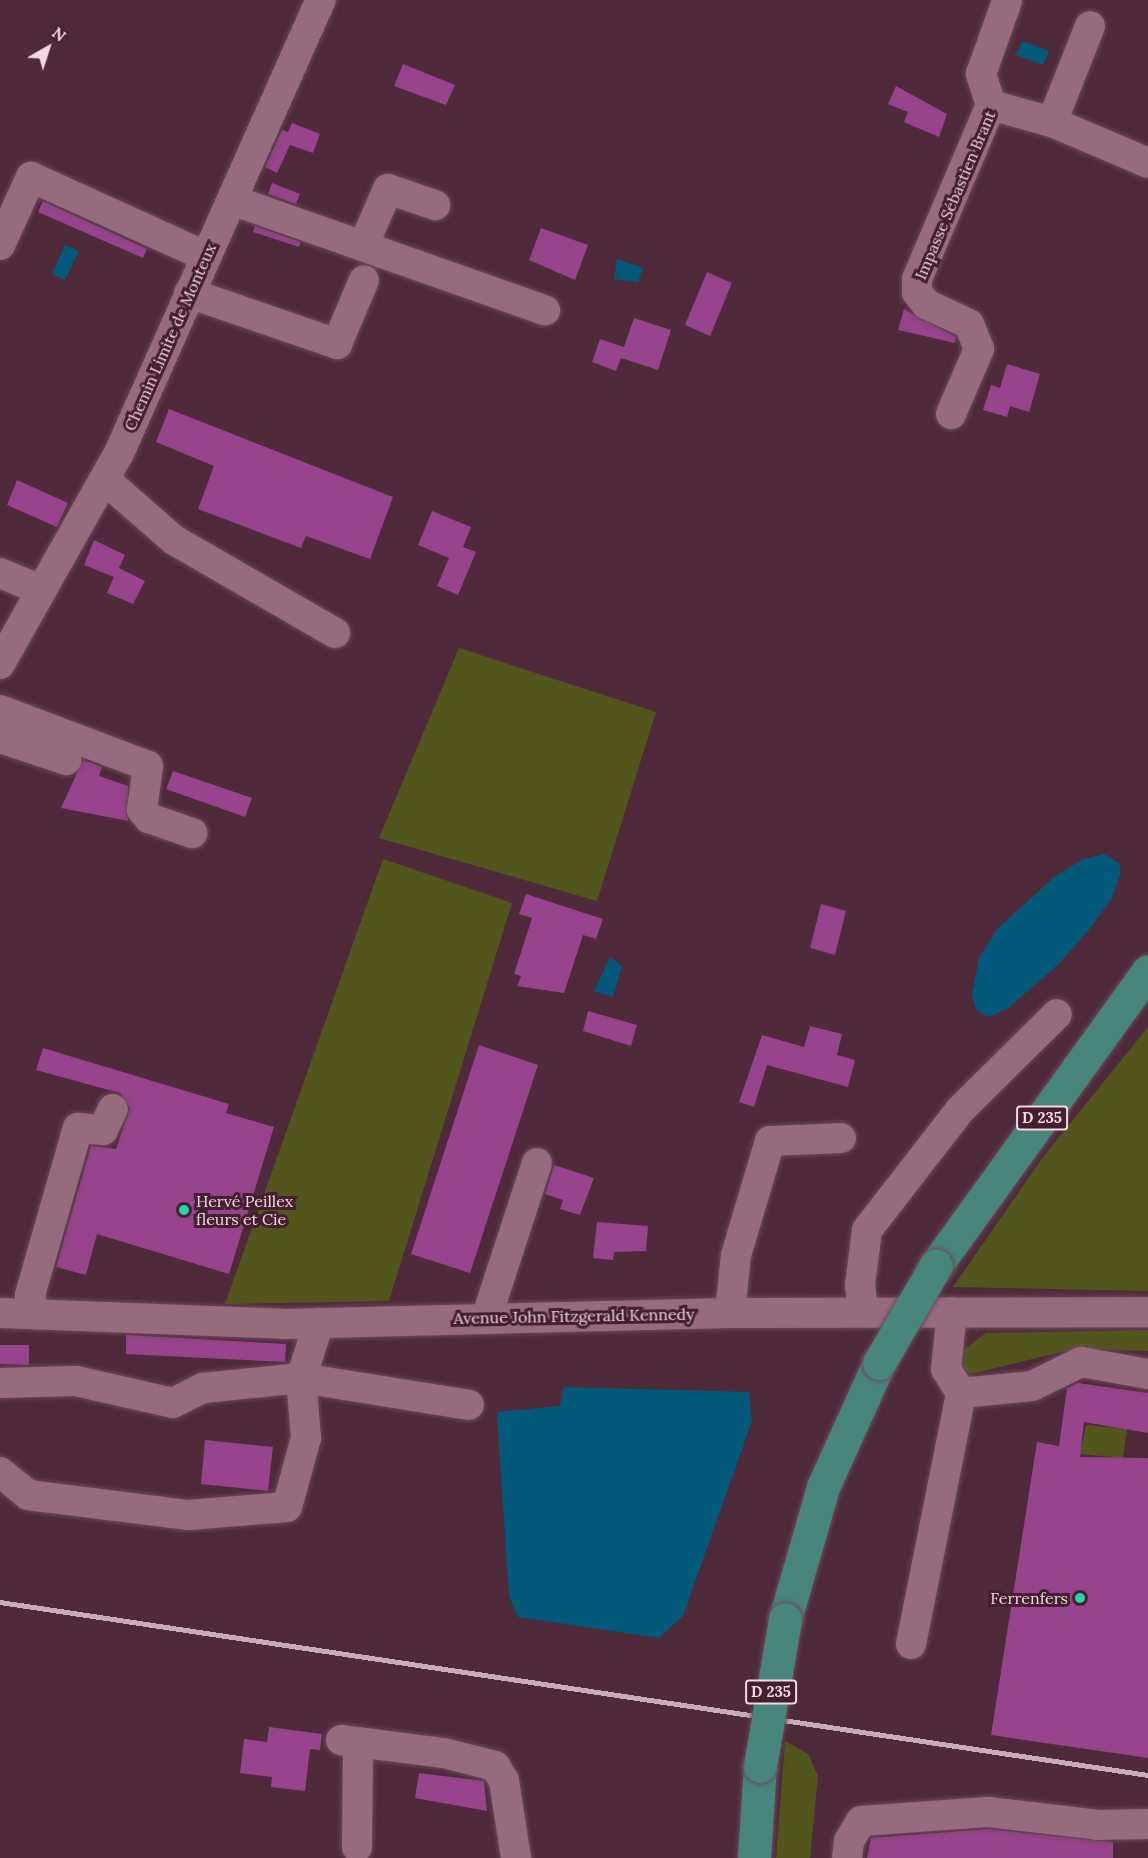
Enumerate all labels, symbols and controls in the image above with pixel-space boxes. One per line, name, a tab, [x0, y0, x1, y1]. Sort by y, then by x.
north arrow	[18, 18, 78, 78]
text: N	[48, 22, 70, 46]
street label: Impasse Sébastien Brant	[911, 108, 999, 282]
street label: Chemin Limite de Monteux	[120, 240, 220, 434]
road number: D 235	[1015, 1106, 1069, 1130]
place label: Hervé Peillex fleurs et Cie	[196, 1191, 293, 1229]
marker: Hervé Peillex fleurs et Cie	[177, 1203, 191, 1217]
street label: Avenue John Fitzgerald Kennedy	[453, 1304, 695, 1328]
place label: Ferrenfers	[990, 1588, 1068, 1608]
marker: Ferrenfers	[1073, 1591, 1087, 1605]
road number: D 235	[744, 1680, 798, 1704]

